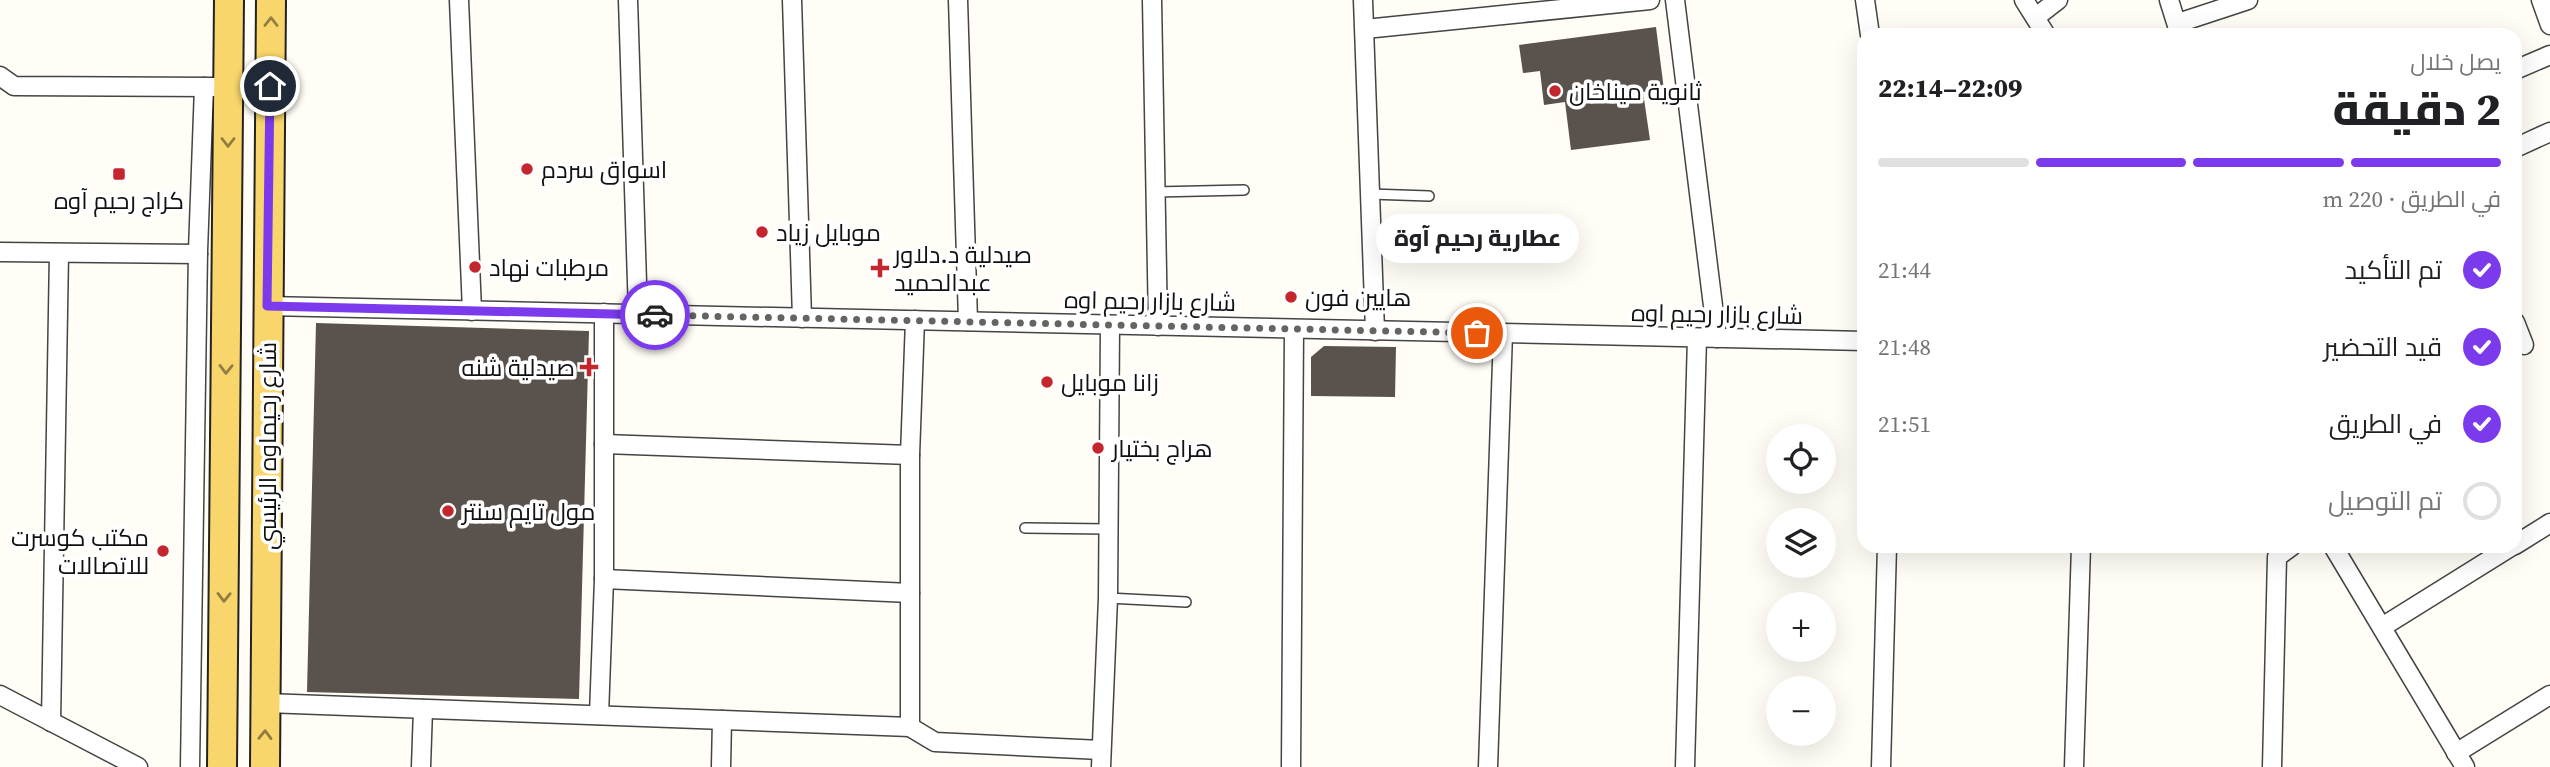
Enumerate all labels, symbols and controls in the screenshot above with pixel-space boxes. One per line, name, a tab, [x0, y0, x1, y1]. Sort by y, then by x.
one-way arrow	[263, 17, 279, 27]
text: يصل خلال	[2410, 46, 2501, 78]
pin	[240, 56, 300, 116]
icon: home	[251, 67, 289, 105]
text: 22:09–22:14	[1878, 70, 2022, 106]
place label: ثانوية ميناخان	[1569, 75, 1702, 108]
text: 2 دقيقة	[2332, 77, 2501, 140]
marker: ثانوية ميناخان	[1547, 83, 1563, 99]
one-way arrow	[220, 137, 236, 147]
place label: اسواق سردم	[541, 153, 667, 186]
marker: اسواق سردم	[519, 161, 535, 177]
marker: كراج رحيم آوه	[111, 166, 127, 182]
text: في الطريق · 220 m	[2323, 183, 2501, 215]
place label: كراج رحيم آوه	[54, 184, 184, 217]
callout: عطارية رحيم آوة	[1376, 214, 1578, 263]
place label: موبايل زياد	[776, 216, 881, 249]
text: عطارية رحيم آوة	[1394, 222, 1561, 254]
marker: موبايل زياد	[754, 224, 770, 240]
place label: صيدلية د.دلاور عبدالحميد	[892, 238, 1032, 299]
place label: مرطبات نهاد	[489, 251, 609, 284]
icon: check	[2463, 251, 2501, 289]
text: تم التأكيد	[2345, 252, 2442, 288]
text: 21:44	[1878, 254, 1931, 286]
marker: مرطبات نهاد	[467, 259, 483, 275]
marker: صيدلية د.دلاور عبدالحميد	[872, 260, 888, 276]
courier	[620, 280, 690, 350]
place label: هايين فون	[1305, 281, 1411, 314]
street label: شارع بازار رحيم اوه	[1064, 283, 1236, 319]
marker: هايين فون	[1283, 289, 1299, 305]
icon: car	[636, 296, 674, 334]
street label: شارع بازار رحيم اوه	[1631, 296, 1803, 332]
pin	[1447, 303, 1507, 363]
icon: bag	[1458, 314, 1496, 352]
icon: check	[2463, 328, 2501, 366]
text: قيد التحضير	[2324, 329, 2442, 365]
text: 21:48	[1878, 331, 1931, 363]
street label: شارع رحيماوه الرئيسي	[251, 342, 286, 550]
place label: صيدلية شنه	[462, 351, 575, 384]
marker: صيدلية شنه	[581, 359, 597, 375]
one-way arrow	[218, 364, 234, 375]
place label: زانا موبايل	[1061, 366, 1159, 399]
marker: زانا موبايل	[1039, 374, 1055, 390]
icon: check	[2463, 405, 2501, 443]
text: في الطريق	[2329, 406, 2442, 442]
text: 21:51	[1878, 408, 1931, 440]
map controls	[1766, 424, 1836, 746]
button: locate	[1766, 424, 1836, 494]
place label: هراج بختيار	[1110, 432, 1213, 465]
marker: هراج بختيار	[1090, 440, 1106, 456]
text: تم التوصيل	[2328, 483, 2442, 519]
place label: مول تايم سنتر	[460, 495, 595, 528]
marker: مول تايم سنتر	[440, 503, 456, 519]
button: layers	[1766, 508, 1836, 578]
place label: مكتب كوسرت للاتصالات	[11, 521, 149, 582]
marker: مكتب كوسرت للاتصالات	[155, 543, 171, 559]
one-way arrow	[216, 591, 231, 602]
button: +	[1766, 592, 1836, 662]
button: −	[1766, 676, 1836, 746]
one-way arrow	[257, 729, 273, 740]

